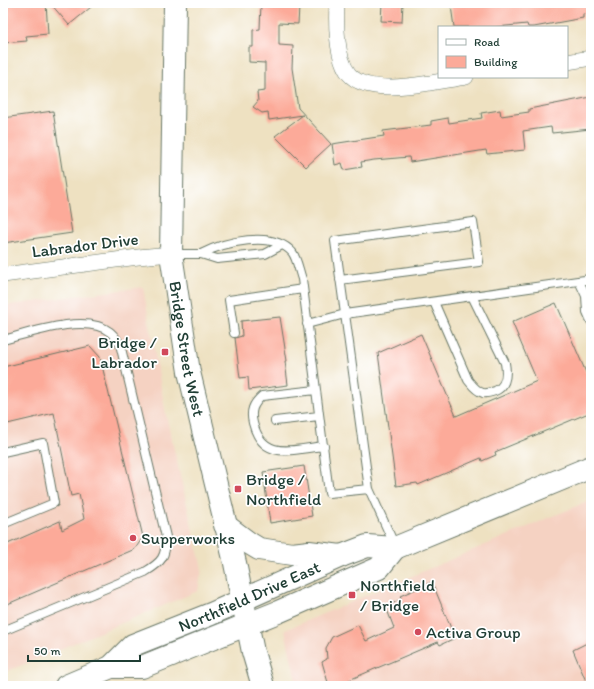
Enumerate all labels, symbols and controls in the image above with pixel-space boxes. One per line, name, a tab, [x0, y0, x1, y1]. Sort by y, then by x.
legend	[438, 26, 568, 78]
text: Road	[474, 35, 500, 49]
text: Building	[474, 55, 518, 69]
street label: Labrador Drive	[30, 229, 140, 261]
street label: Bridge Street West	[165, 279, 209, 419]
place label: Bridge / Labrador	[91, 332, 157, 372]
marker: Bridge / Labrador	[160, 347, 170, 357]
place label: Bridge / Northfield	[246, 469, 321, 509]
marker: Bridge / Northfield	[233, 484, 243, 494]
place label: Supperworks	[141, 528, 235, 548]
marker: Supperworks	[128, 533, 138, 543]
street label: Northfield Drive East	[175, 557, 323, 636]
place label: Northfield / Bridge	[360, 575, 435, 615]
marker: Northfield / Bridge	[347, 590, 357, 600]
place label: Activa Group	[426, 622, 521, 642]
marker: Activa Group	[413, 627, 423, 637]
scale bar	[28, 637, 140, 663]
text: 50 m	[34, 644, 60, 658]

